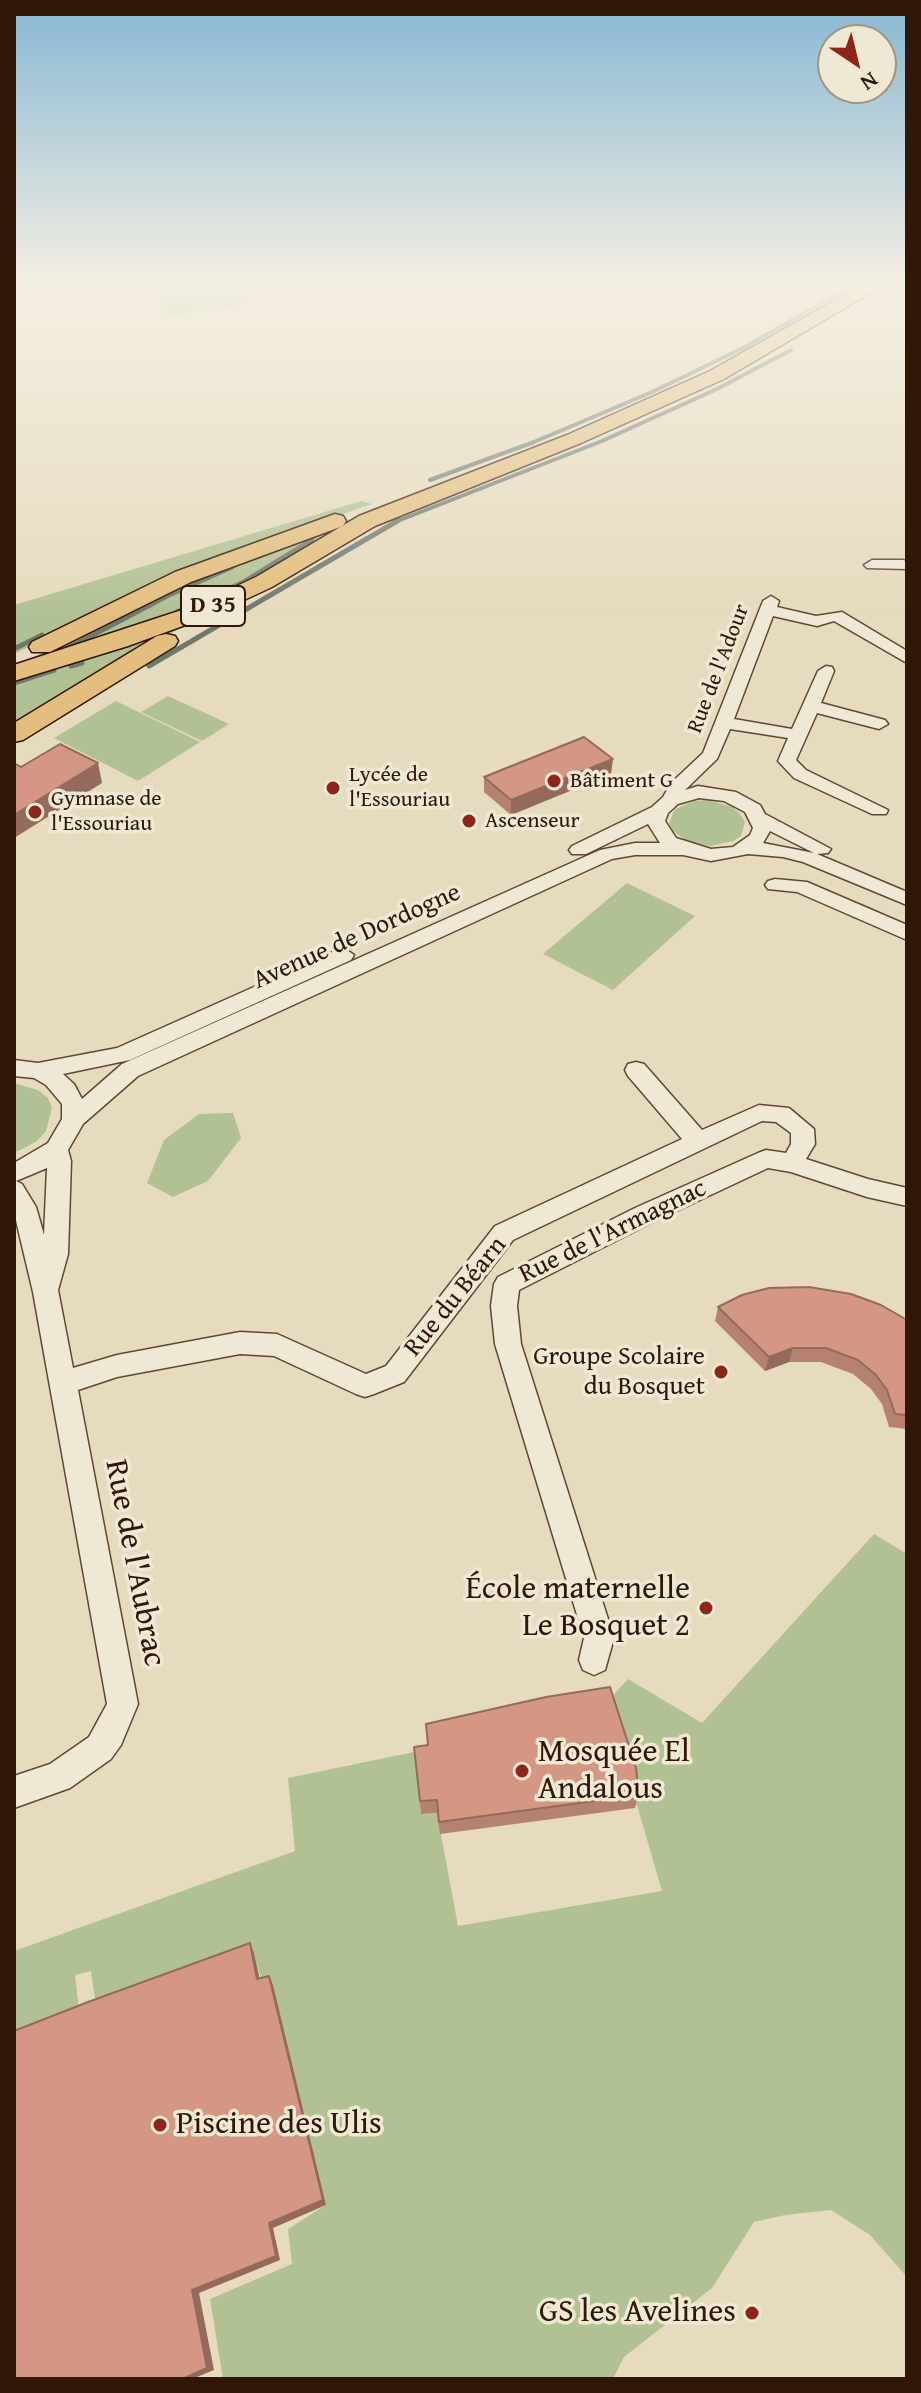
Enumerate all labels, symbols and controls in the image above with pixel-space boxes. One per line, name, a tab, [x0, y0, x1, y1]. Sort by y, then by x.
north arrow	[817, 24, 897, 104]
text: N	[854, 65, 885, 99]
road number: D 35	[181, 586, 245, 626]
street label: Rue de l'Adour	[682, 601, 756, 737]
place label: Lycée de l'Essouriau	[349, 762, 450, 814]
place label: Bâtiment G	[570, 768, 673, 794]
marker: Bâtiment G	[545, 772, 563, 790]
marker: Lycée de l'Essouriau	[324, 779, 342, 797]
place label: Gymnase de l'Essouriau	[51, 786, 162, 838]
marker: Gymnase de l'Essouriau	[26, 803, 44, 821]
place label: Ascenseur	[485, 808, 580, 834]
marker: Ascenseur	[460, 812, 478, 830]
street label: Avenue de Dordogne	[248, 877, 466, 997]
street label: Rue de l'Armagnac	[514, 1173, 712, 1291]
street label: Rue du Béarn	[398, 1231, 514, 1363]
place label: Groupe Scolaire du Bosquet	[533, 1341, 705, 1402]
marker: Groupe Scolaire du Bosquet	[712, 1363, 730, 1381]
street label: Rue de l'Aubrac	[95, 1456, 173, 1670]
place label: École maternelle Le Bosquet 2	[466, 1571, 690, 1646]
marker: École maternelle Le Bosquet 2	[697, 1599, 715, 1617]
place label: Mosquée El Andalous	[538, 1734, 690, 1809]
marker: Mosquée El Andalous	[513, 1762, 531, 1780]
place label: Piscine des Ulis	[176, 2106, 382, 2144]
marker: Piscine des Ulis	[151, 2116, 169, 2134]
place label: GS les Avelines	[539, 2294, 736, 2332]
marker: GS les Avelines	[743, 2304, 761, 2322]

